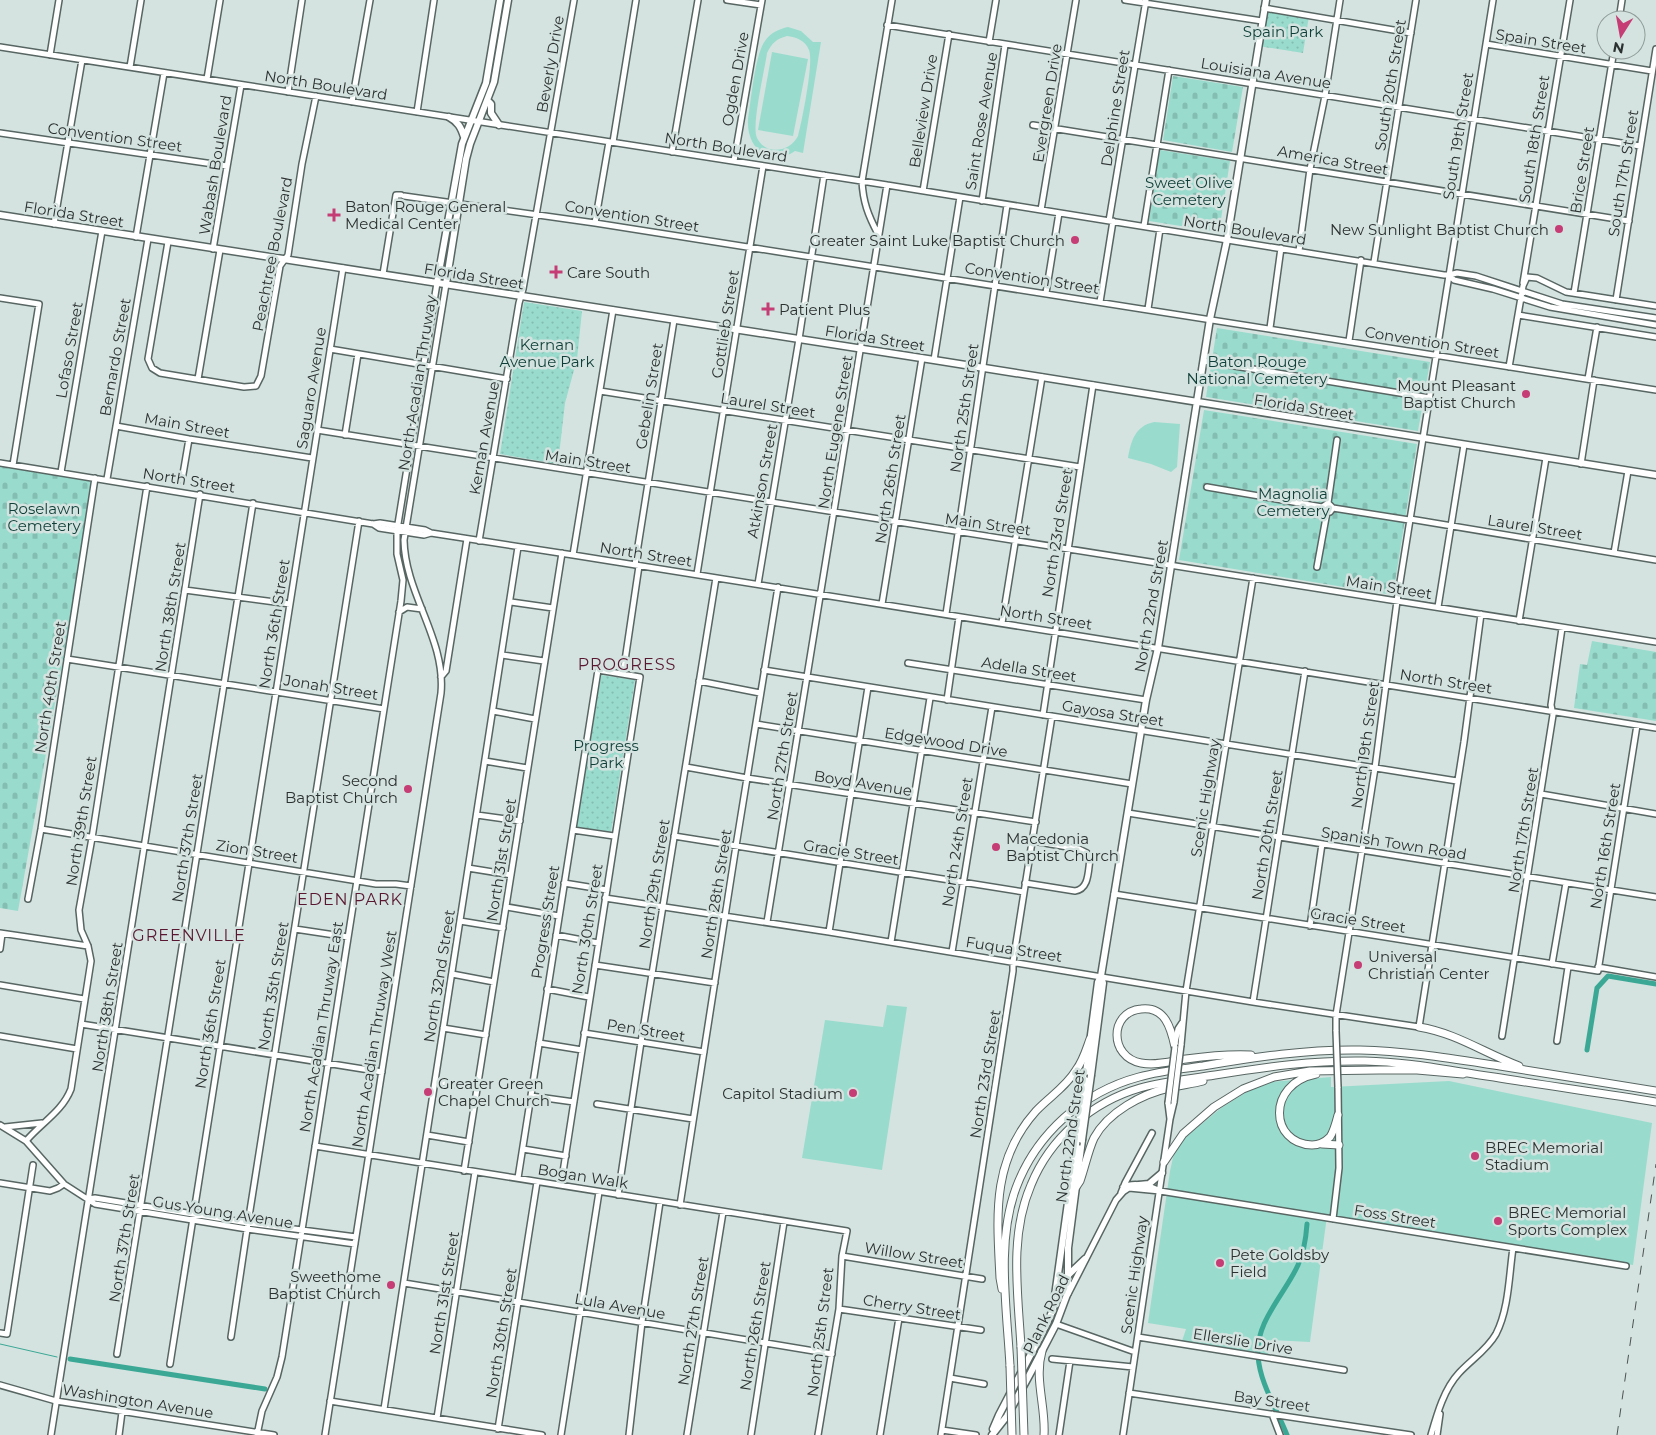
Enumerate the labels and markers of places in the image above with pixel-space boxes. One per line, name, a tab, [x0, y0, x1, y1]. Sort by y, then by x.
place label: Baton Rouge General Medical Center	[345, 197, 506, 233]
marker: Baton Rouge General Medical Center	[327, 208, 341, 222]
place label: New Sunlight Baptist Church	[1330, 220, 1549, 239]
marker: New Sunlight Baptist Church	[1553, 223, 1565, 235]
place label: Greater Saint Luke Baptist Church	[809, 231, 1065, 250]
marker: Greater Saint Luke Baptist Church	[1069, 234, 1081, 246]
place label: Care South	[567, 263, 650, 282]
marker: Care South	[549, 265, 563, 279]
place label: Patient Plus	[779, 300, 870, 319]
marker: Patient Plus	[761, 302, 775, 316]
place label: Mount Pleasant Baptist Church	[1397, 376, 1516, 412]
marker: Mount Pleasant Baptist Church	[1520, 388, 1532, 400]
place label: Second Baptist Church	[285, 771, 398, 807]
marker: Second Baptist Church	[402, 783, 414, 795]
place label: Macedonia Baptist Church	[1006, 829, 1119, 865]
marker: Macedonia Baptist Church	[990, 841, 1002, 853]
place label: Universal Christian Center	[1368, 947, 1489, 983]
marker: Universal Christian Center	[1352, 959, 1364, 971]
place label: Greater Green Chapel Church	[438, 1074, 550, 1110]
place label: Capitol Stadium	[722, 1084, 843, 1103]
marker: Greater Green Chapel Church	[422, 1086, 434, 1098]
marker: Capitol Stadium	[847, 1087, 859, 1099]
place label: BREC Memorial Stadium	[1485, 1138, 1603, 1174]
marker: BREC Memorial Stadium	[1469, 1150, 1481, 1162]
place label: BREC Memorial Sports Complex	[1508, 1203, 1627, 1239]
marker: BREC Memorial Sports Complex	[1492, 1215, 1504, 1227]
place label: Pete Goldsby Field	[1230, 1245, 1330, 1281]
marker: Pete Goldsby Field	[1214, 1257, 1226, 1269]
place label: Sweethome Baptist Church	[268, 1267, 381, 1303]
marker: Sweethome Baptist Church	[385, 1279, 397, 1291]

